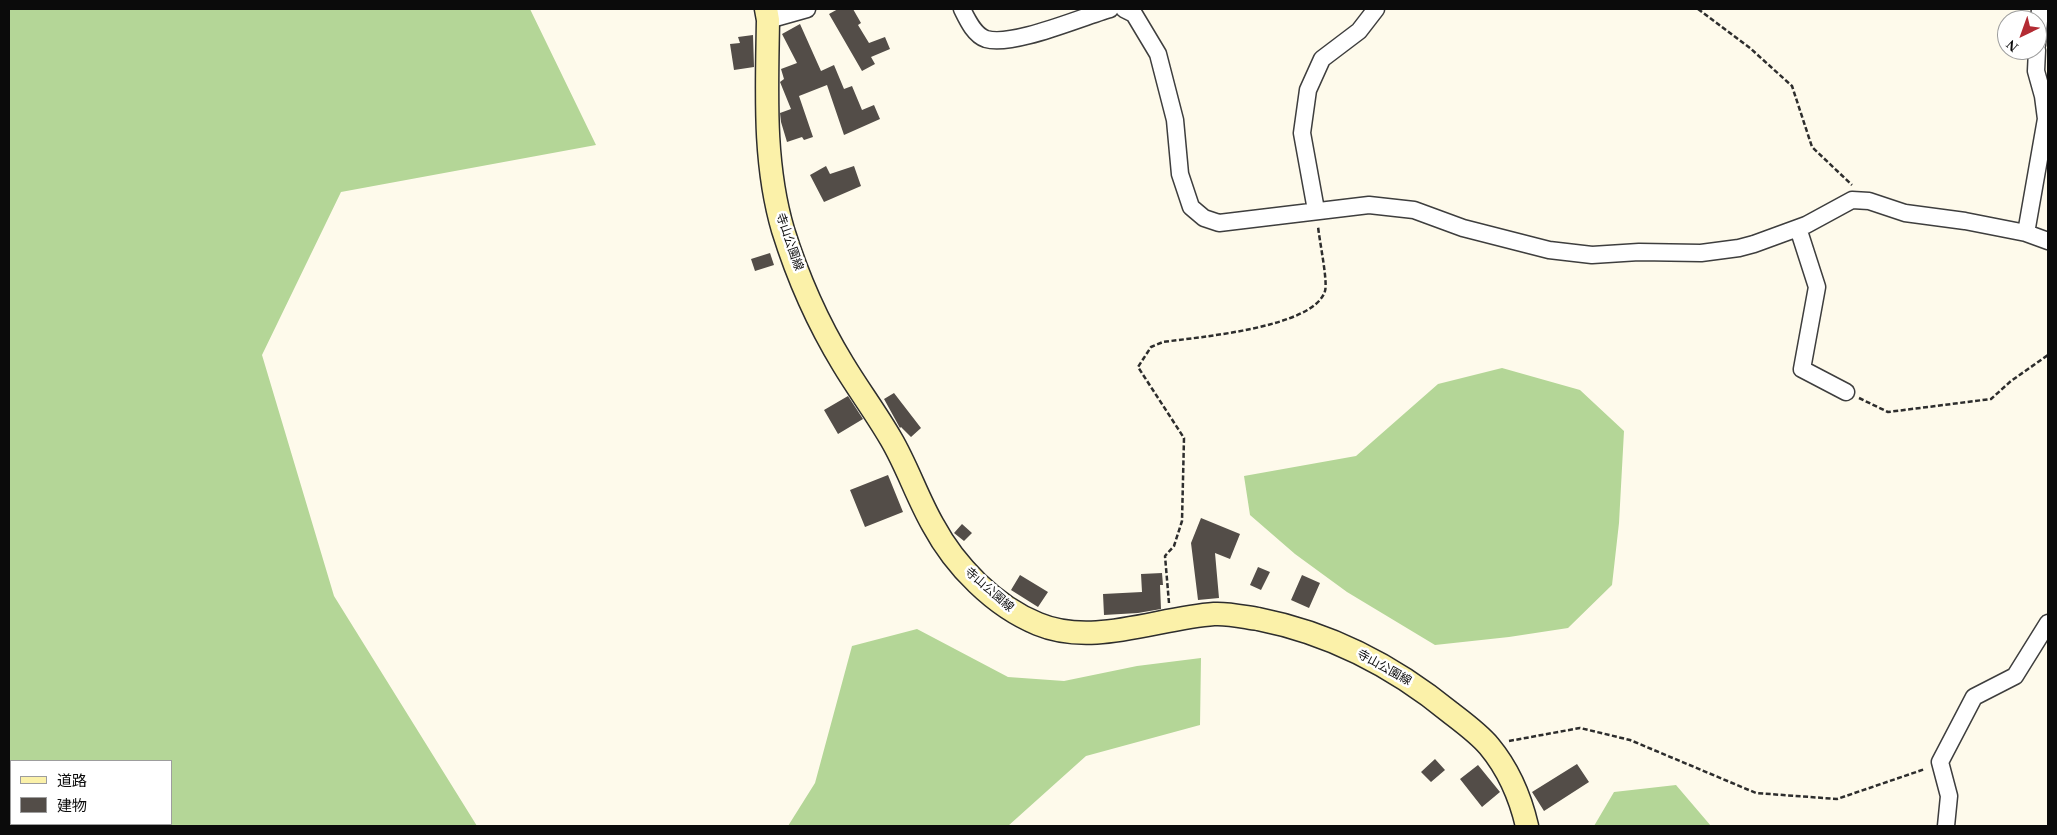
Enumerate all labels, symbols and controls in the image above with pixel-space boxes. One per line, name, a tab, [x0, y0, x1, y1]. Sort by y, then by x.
north arrow	[1997, 10, 2047, 60]
text: N	[2004, 37, 2021, 55]
street label: 寺山公園線	[772, 211, 806, 273]
street label: 寺山公園線	[962, 565, 1016, 615]
street label: 寺山公園線	[1354, 647, 1414, 689]
legend	[10, 760, 172, 825]
text: 道路	[57, 773, 87, 789]
text: 建物	[57, 798, 87, 814]

